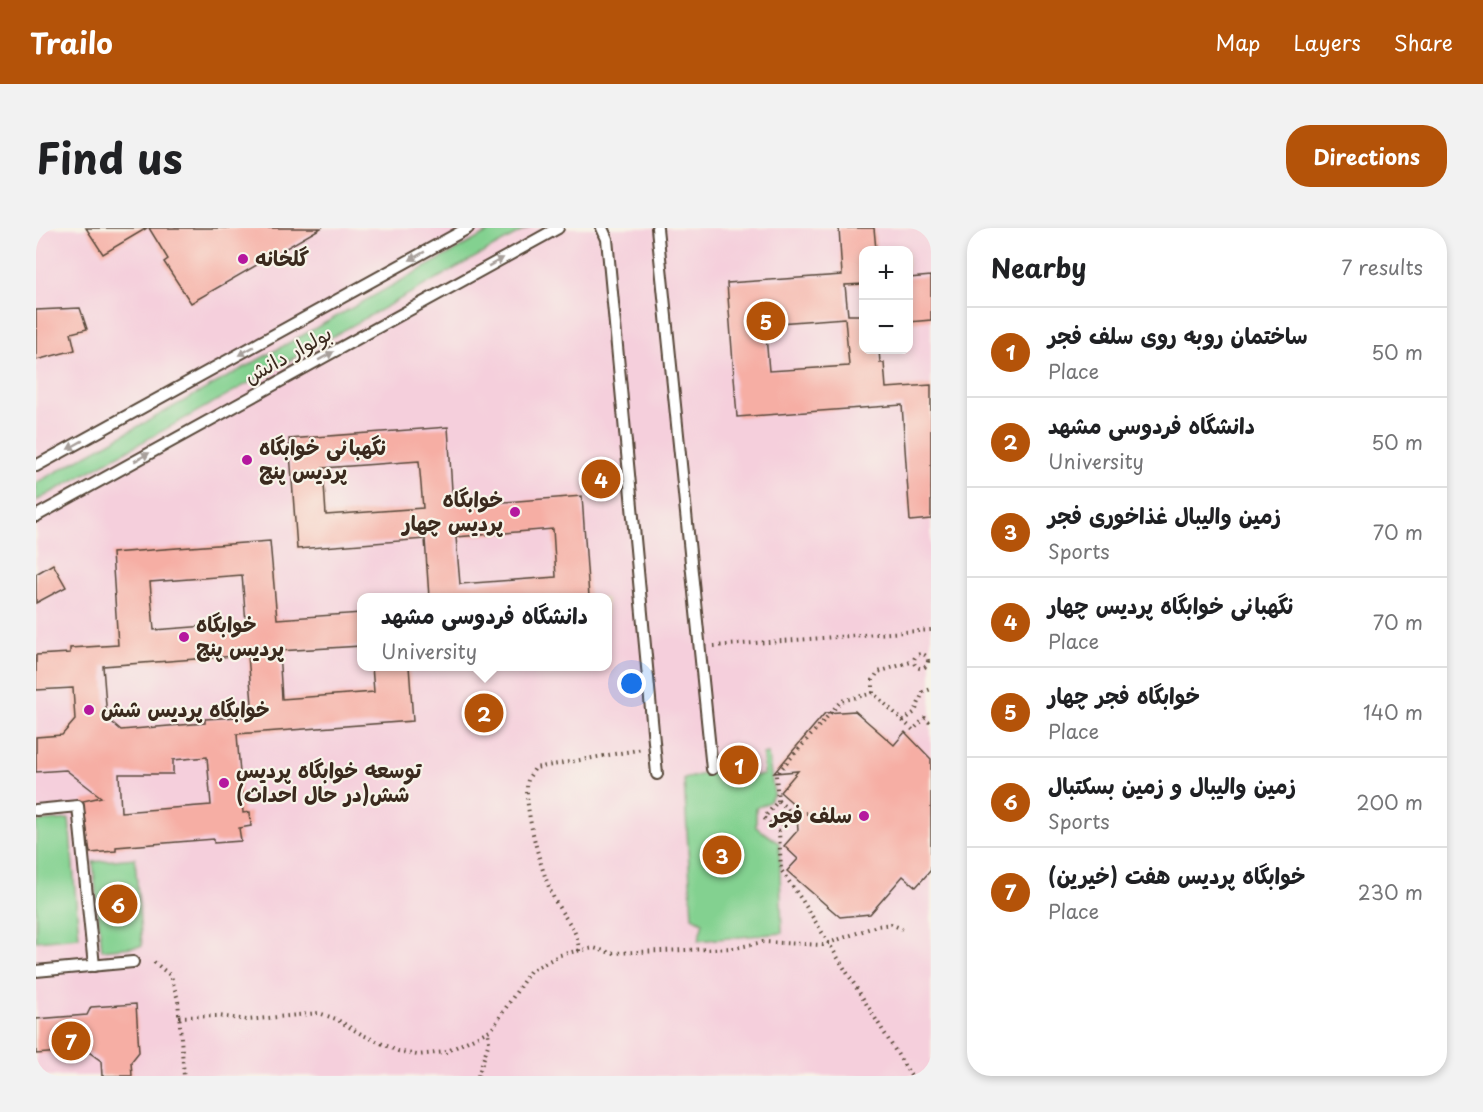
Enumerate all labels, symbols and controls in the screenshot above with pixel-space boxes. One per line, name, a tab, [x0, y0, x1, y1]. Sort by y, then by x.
text: Trailo	[30, 21, 113, 64]
text: Map	[1216, 26, 1260, 58]
text: Layers	[1293, 26, 1361, 58]
text: Share	[1394, 26, 1453, 58]
text: Find us	[36, 125, 183, 188]
button: Directions	[1286, 125, 1447, 187]
place label: گلخانه	[255, 241, 310, 273]
map controls	[859, 246, 913, 354]
button: +	[859, 246, 913, 300]
text: Nearby	[991, 248, 1086, 287]
one-way arrow	[408, 251, 425, 261]
marker: گلخانه	[236, 252, 250, 266]
text: 7 results	[1341, 252, 1423, 282]
one-way arrow	[488, 257, 505, 267]
pin: 5	[746, 298, 786, 344]
button: −	[859, 300, 913, 354]
street label: بولوار دانش	[237, 316, 337, 391]
text: ساختمان روبه روی سلف فجر	[1048, 318, 1308, 351]
text: 1	[1006, 337, 1015, 367]
text: 50 m	[1371, 337, 1423, 367]
one-way arrow	[238, 345, 254, 356]
one-way arrow	[318, 351, 335, 361]
text: Place	[1048, 356, 1099, 386]
text: دانشگاه فردوسی مشهد	[1048, 408, 1255, 441]
text: 2	[1003, 427, 1018, 457]
text: 50 m	[1371, 427, 1423, 457]
place label: نگهبانی خوابگاه پردیس پنج	[259, 430, 386, 486]
one-way arrow	[66, 440, 83, 450]
text: University	[1048, 446, 1144, 476]
one-way arrow	[134, 452, 151, 462]
marker: نگهبانی خوابگاه پردیس پنج	[240, 453, 254, 467]
pin: 4	[582, 456, 620, 502]
place label: خوابگاه پردیس چهار	[401, 482, 503, 538]
text: زمین والیبال غذاخوری فجر	[1048, 498, 1281, 531]
marker: خوابگاه پردیس چهار	[508, 505, 522, 519]
text: 3	[1004, 517, 1017, 547]
text: 70 m	[1373, 517, 1423, 547]
text: Sports	[1048, 536, 1110, 566]
text: نگهبانی خوابگاه پردیس چهار	[1048, 588, 1293, 621]
popup	[357, 593, 612, 671]
text: دانشگاه فردوسی مشهد	[381, 598, 588, 631]
place label: خوابگاه پردیس پنج	[196, 607, 284, 663]
text: 4	[1004, 607, 1017, 637]
text: 70 m	[1373, 607, 1423, 637]
text: Place	[1048, 626, 1099, 656]
marker: خوابگاه پردیس پنج	[177, 630, 191, 644]
text: University	[381, 636, 477, 666]
your location	[617, 669, 646, 698]
text: خوابگاه فجر چهار	[1048, 678, 1200, 711]
pin: 2	[464, 690, 504, 736]
place label: خوابگاه پردیس شش	[101, 692, 270, 724]
text: 5	[1004, 697, 1017, 727]
text: 140 m	[1363, 697, 1423, 727]
marker: خوابگاه پردیس شش	[82, 703, 96, 717]
text: Place	[1048, 716, 1099, 746]
pin: 1	[720, 742, 758, 788]
place label: توسعه خوابگاه پردیس شش(در حال احداث)	[236, 753, 422, 809]
text: زمین والیبال و زمین بسکتبال	[1048, 768, 1296, 801]
marker: توسعه خوابگاه پردیس شش(در حال احداث)	[217, 776, 231, 790]
text: 6	[1003, 787, 1018, 817]
text: 200 m	[1356, 787, 1423, 817]
place label: سلف فجر	[768, 798, 852, 830]
text: Sports	[1048, 806, 1110, 836]
marker: سلف فجر	[857, 809, 871, 823]
pin: 3	[702, 832, 742, 878]
text: خوابگاه پردیس هفت (خیرین)	[1048, 858, 1305, 891]
text: 7	[1005, 877, 1016, 907]
text: 230 m	[1358, 877, 1423, 907]
pin: 6	[98, 882, 137, 926]
text: Place	[1048, 896, 1099, 926]
pin: 7	[51, 1018, 90, 1064]

